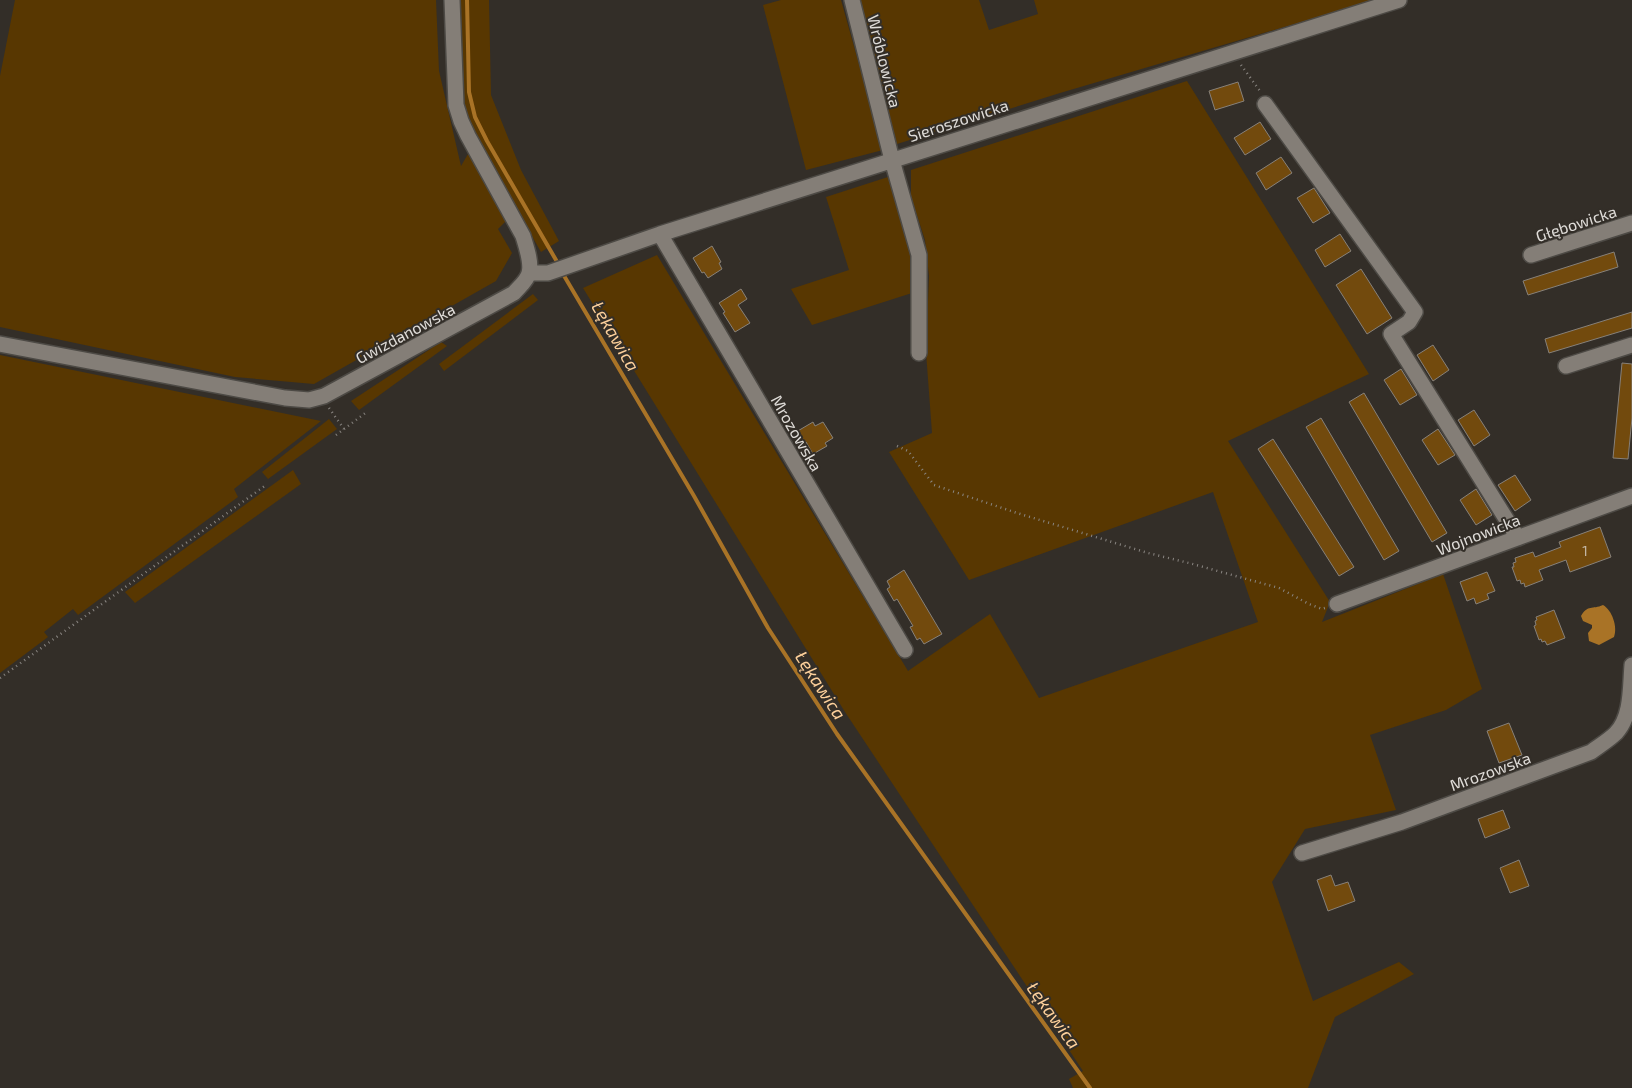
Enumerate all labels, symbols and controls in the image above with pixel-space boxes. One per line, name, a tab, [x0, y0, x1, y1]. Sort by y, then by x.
street label: Wróblowicka	[864, 13, 906, 109]
street label: Sieroszowicka	[906, 95, 1010, 145]
street label: Głębowicka	[1533, 201, 1619, 245]
water label: Łękawica	[587, 297, 645, 375]
street label: Gwizdanowska	[352, 299, 458, 367]
street label: Mrozowska	[768, 392, 826, 474]
street label: Wojnowicka	[1433, 509, 1523, 560]
house number: 1	[1582, 542, 1588, 559]
water label: Łękawica	[791, 647, 851, 723]
street label: Mrozowska	[1447, 748, 1533, 794]
water label: Łękawica	[1022, 977, 1086, 1053]

